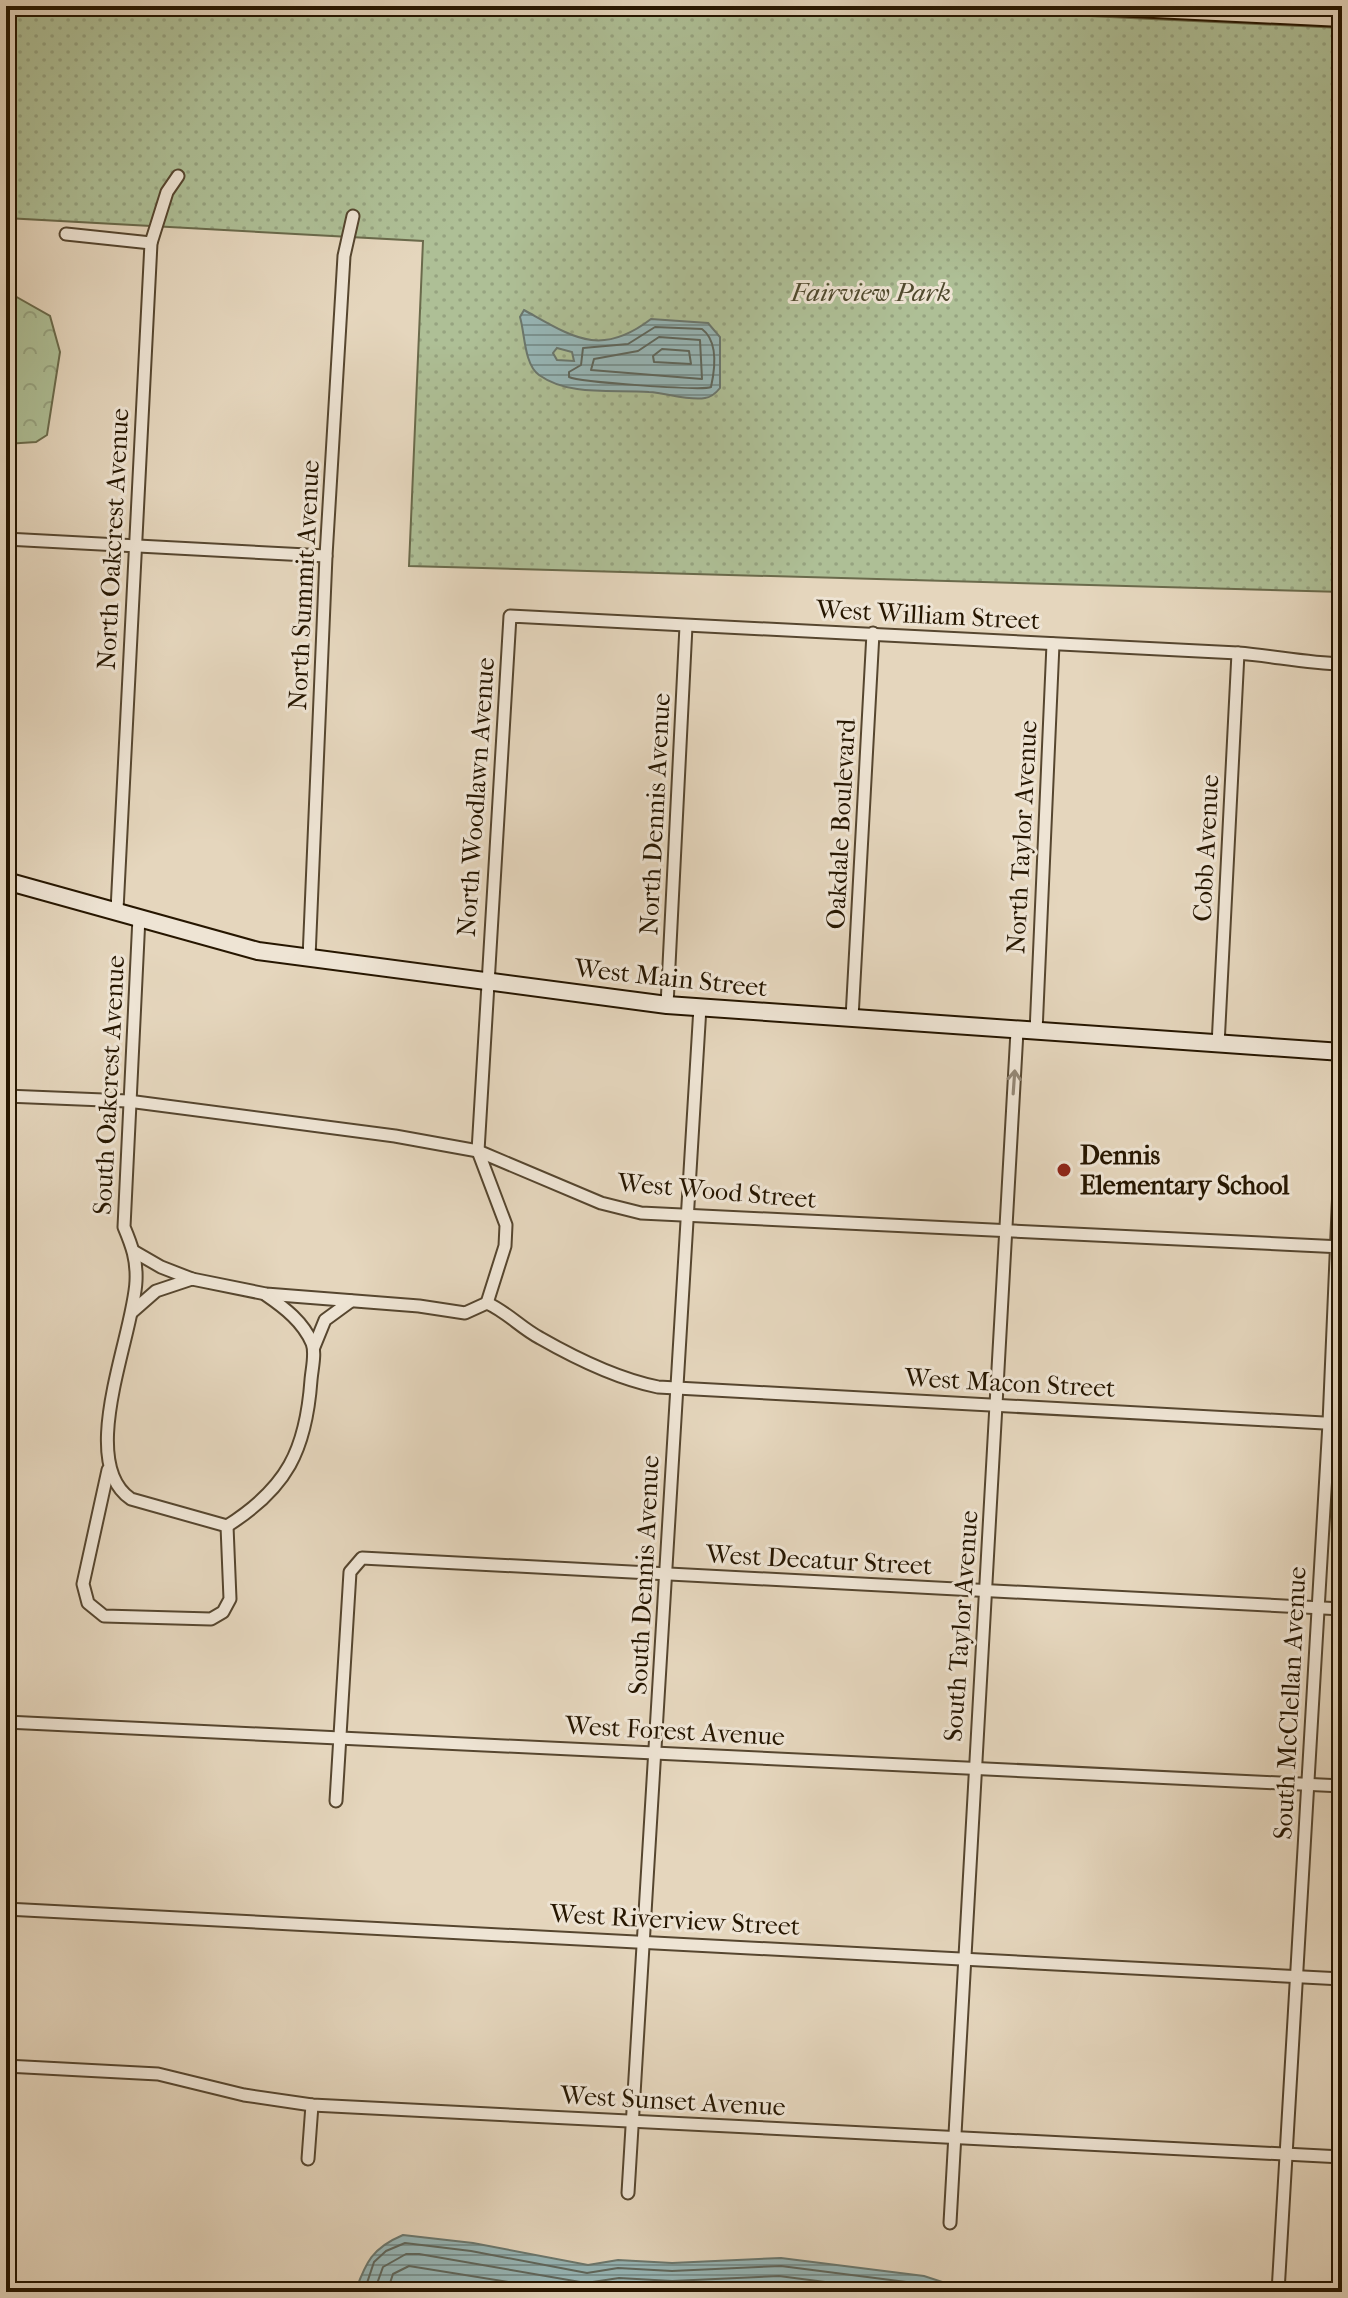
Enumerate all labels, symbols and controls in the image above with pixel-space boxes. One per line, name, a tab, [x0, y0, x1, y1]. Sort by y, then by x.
park label: Fairview Park	[790, 277, 951, 308]
street label: North Oakcrest Avenue	[91, 407, 135, 671]
street label: North Summit Avenue	[282, 459, 326, 711]
street label: West William Street	[814, 594, 1041, 636]
street label: North Woodlawn Avenue	[451, 656, 501, 938]
street label: North Dennis Avenue	[633, 692, 677, 936]
street label: Oakdale Boulevard	[820, 717, 862, 930]
street label: North Taylor Avenue	[1000, 719, 1044, 955]
street label: Cobb Avenue	[1187, 774, 1225, 922]
street label: West Main Street	[572, 952, 770, 1004]
street label: South Oakcrest Avenue	[87, 954, 131, 1216]
one-way arrow	[1007, 1069, 1022, 1096]
place label: Dennis Elementary School	[1080, 1140, 1290, 1201]
marker: Dennis Elementary School	[1055, 1161, 1073, 1179]
street label: West Wood Street	[615, 1167, 818, 1215]
street label: West Macon Street	[903, 1362, 1117, 1404]
street label: South Dennis Avenue	[622, 1454, 666, 1696]
street label: South Taylor Avenue	[937, 1509, 985, 1743]
street label: West Decatur Street	[704, 1539, 934, 1581]
street label: South McClellan Avenue	[1267, 1565, 1313, 1840]
street label: West Forest Avenue	[563, 1710, 786, 1752]
street label: West Riverview Street	[548, 1898, 802, 1942]
street label: West Sunset Avenue	[559, 2080, 787, 2122]

